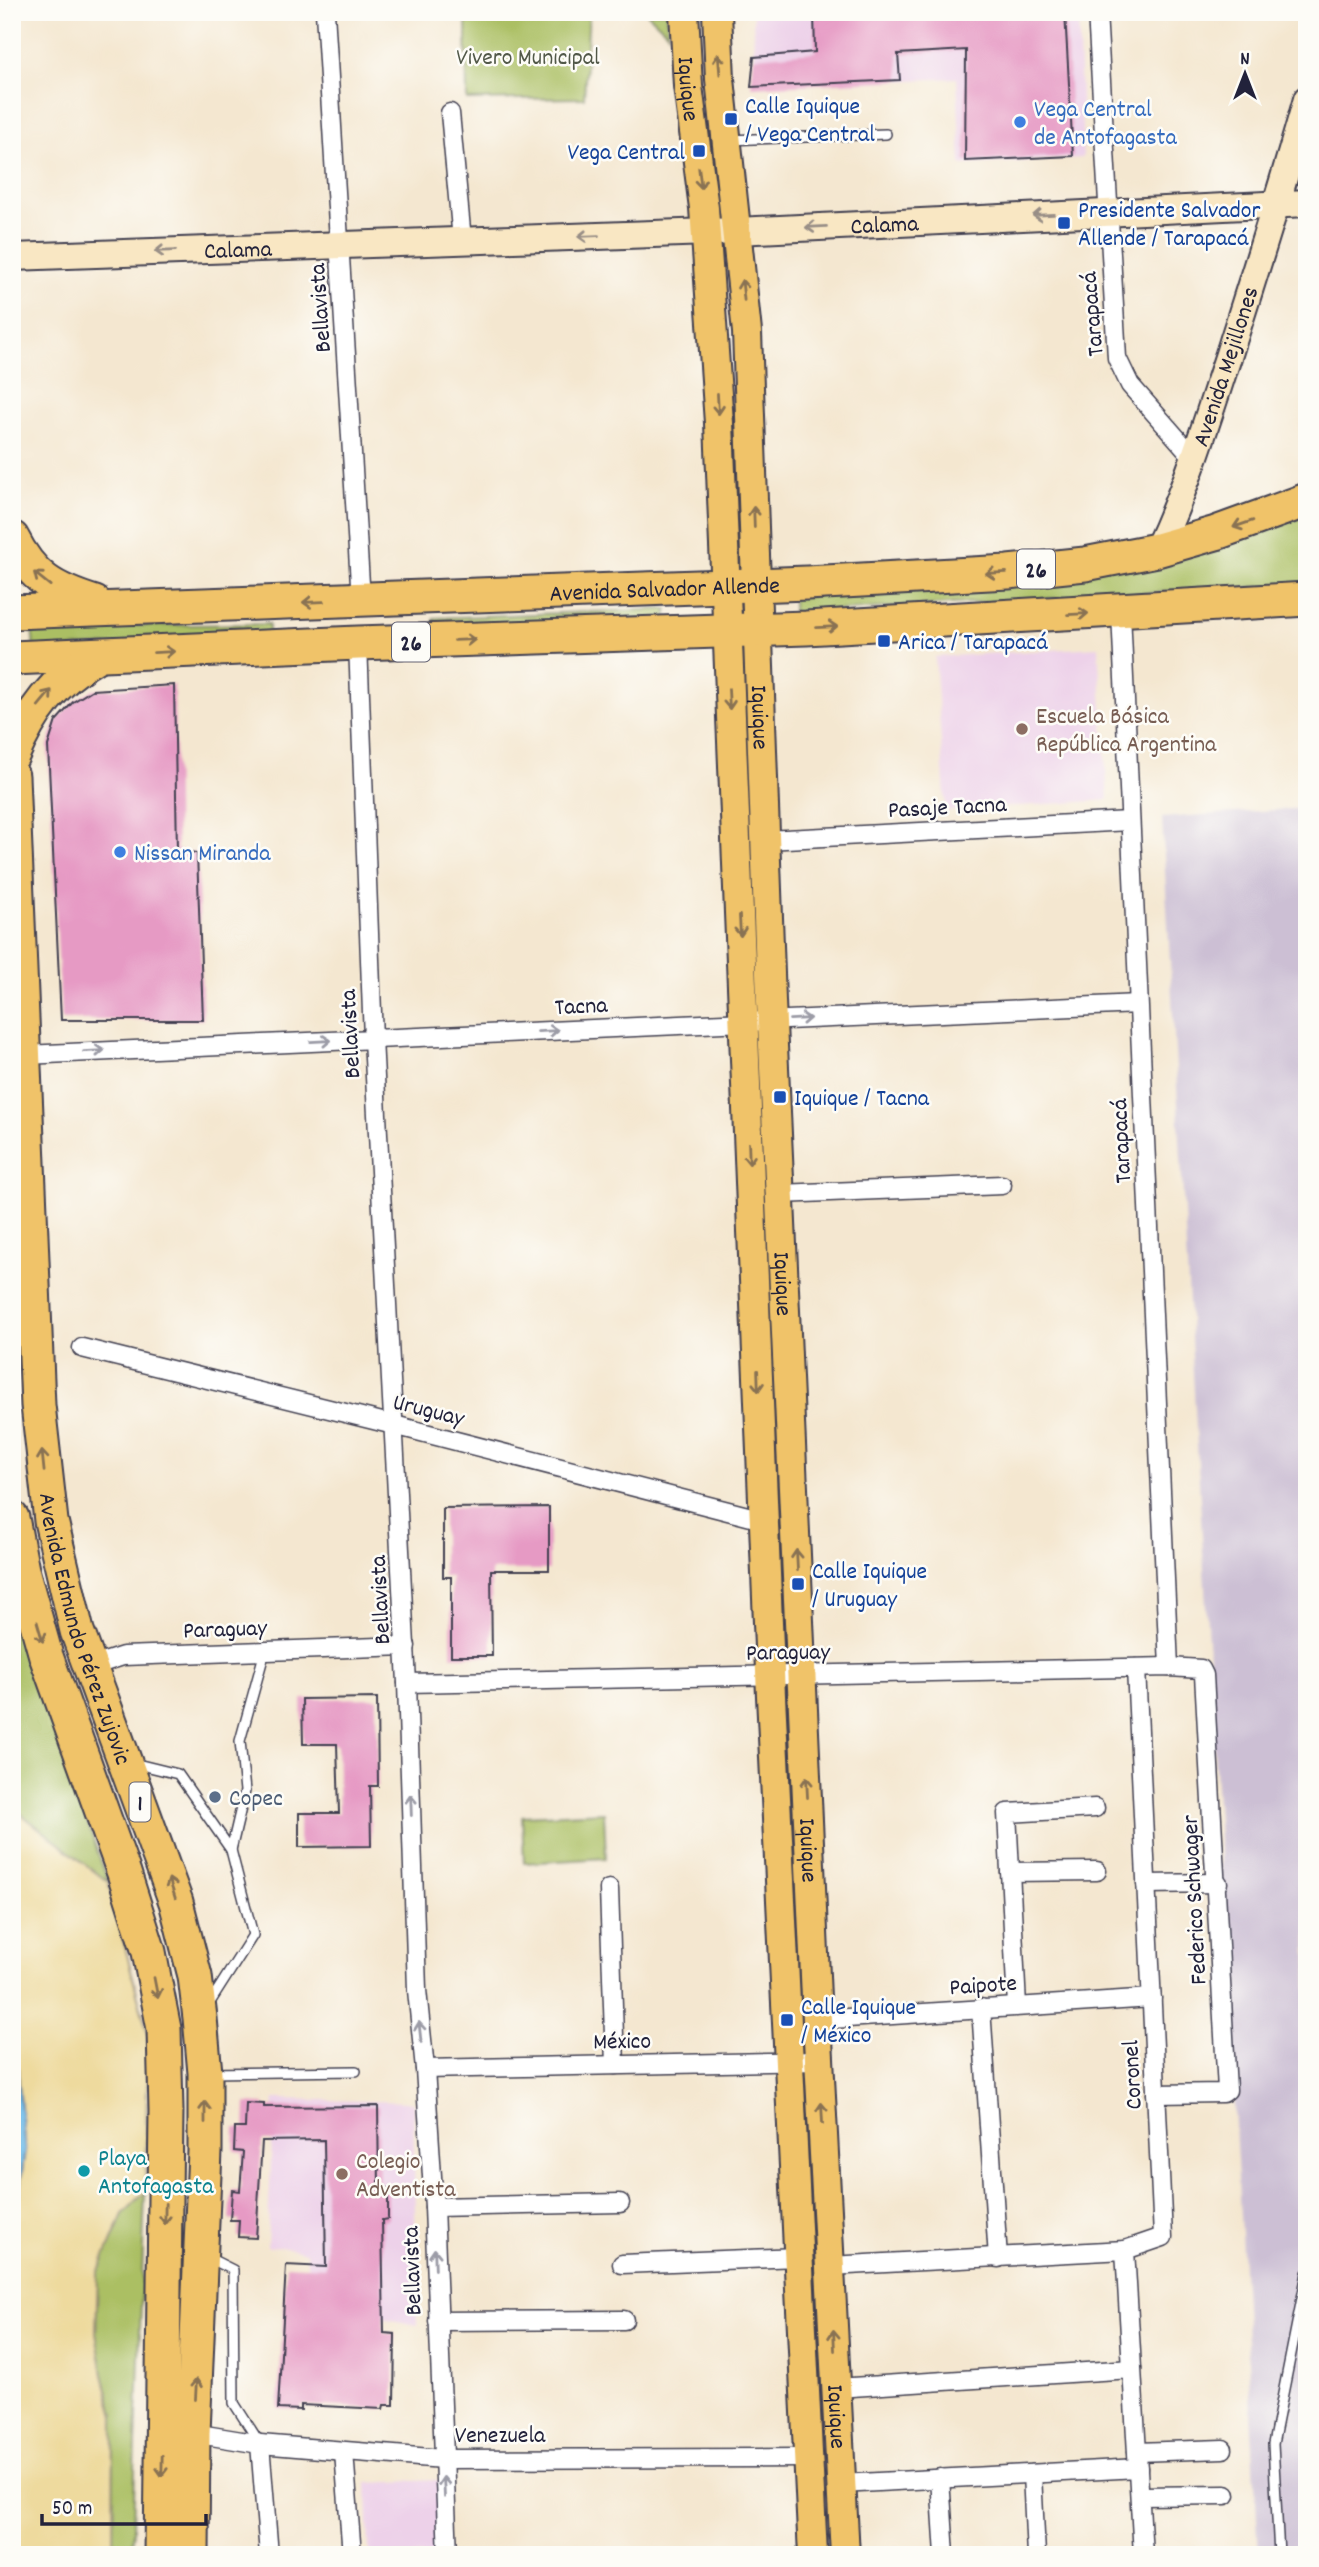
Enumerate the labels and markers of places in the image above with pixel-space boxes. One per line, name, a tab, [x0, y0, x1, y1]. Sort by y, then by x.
place label: Calle Iquique / Vega Central	[745, 91, 875, 153]
place label: Vega Central de Antofagasta	[1034, 94, 1177, 156]
marker: Calle Iquique / Vega Central	[723, 111, 739, 127]
marker: Vega Central de Antofagasta	[1012, 114, 1028, 130]
place label: Vega Central	[567, 137, 685, 171]
marker: Vega Central	[691, 143, 707, 159]
place label: Presidente Salvador Allende / Tarapacá	[1078, 195, 1260, 257]
marker: Presidente Salvador Allende / Tarapacá	[1056, 215, 1072, 231]
place label: Arica / Tarapacá	[898, 627, 1048, 661]
marker: Arica / Tarapacá	[876, 633, 892, 649]
place label: Escuela Básica República Argentina	[1036, 701, 1217, 763]
marker: Escuela Básica República Argentina	[1014, 721, 1030, 737]
place label: Nissan Miranda	[134, 838, 271, 872]
marker: Nissan Miranda	[112, 844, 128, 860]
place label: Iquique / Tacna	[794, 1083, 930, 1117]
marker: Iquique / Tacna	[772, 1089, 788, 1105]
place label: Calle Iquique / Uruguay	[812, 1556, 927, 1618]
marker: Calle Iquique / Uruguay	[790, 1576, 806, 1592]
place label: Copec	[229, 1783, 283, 1817]
marker: Copec	[207, 1789, 223, 1805]
place label: Calle Iquique / México	[801, 1992, 916, 2054]
marker: Calle Iquique / México	[779, 2012, 795, 2028]
place label: Playa Antofagasta	[98, 2143, 214, 2205]
place label: Colegio Adventista	[356, 2146, 456, 2208]
marker: Playa Antofagasta	[76, 2163, 92, 2179]
marker: Colegio Adventista	[334, 2166, 350, 2182]

